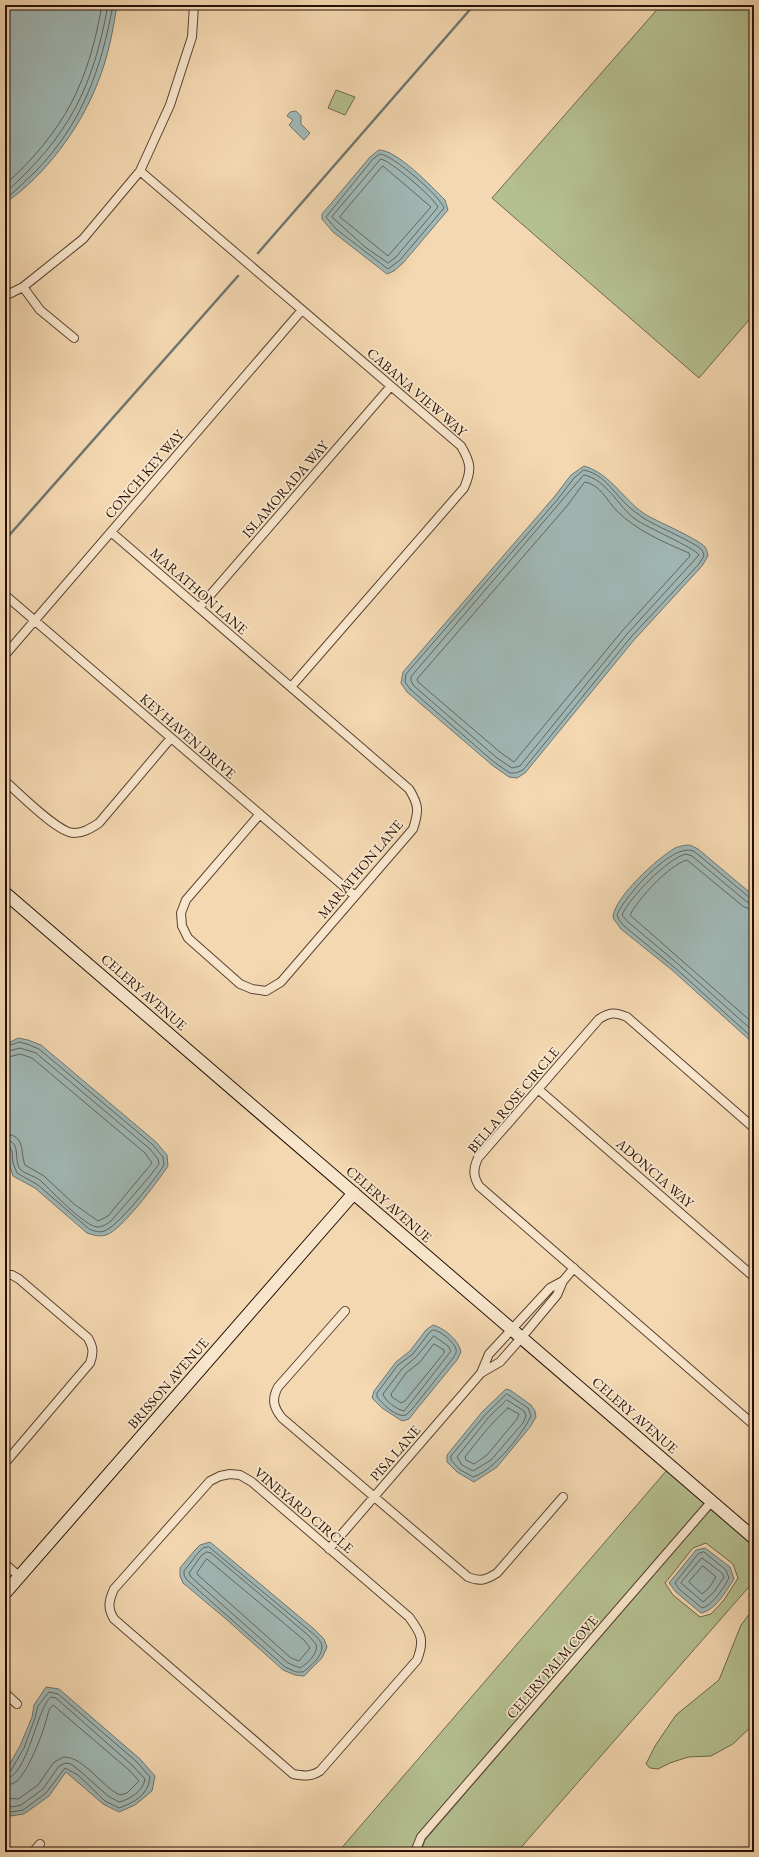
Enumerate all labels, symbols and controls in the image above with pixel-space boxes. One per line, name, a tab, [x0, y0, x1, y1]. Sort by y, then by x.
street label: CABANA VIEW WAY	[363, 344, 471, 441]
street label: CONCH KEY WAY	[101, 425, 188, 522]
street label: ISLAMORADA WAY	[238, 436, 333, 541]
street label: MARATHON LANE	[147, 544, 252, 638]
street label: KEY HAVEN DRIVE	[136, 689, 240, 783]
street label: MARATHON LANE	[313, 816, 407, 922]
street label: CELERY AVENUE	[97, 950, 191, 1034]
street label: BELLA ROSE CIRCLE	[463, 1043, 563, 1157]
street label: ADONCIA WAY	[612, 1134, 698, 1212]
street label: CELERY AVENUE	[342, 1162, 436, 1246]
street label: BRISSON AVENUE	[124, 1334, 213, 1432]
street label: CELERY AVENUE	[588, 1373, 682, 1457]
street label: PISA LANE	[366, 1421, 424, 1485]
street label: VINEYARD CIRCLE	[251, 1463, 357, 1557]
street label: CELERY PALM COVE	[502, 1612, 602, 1722]

